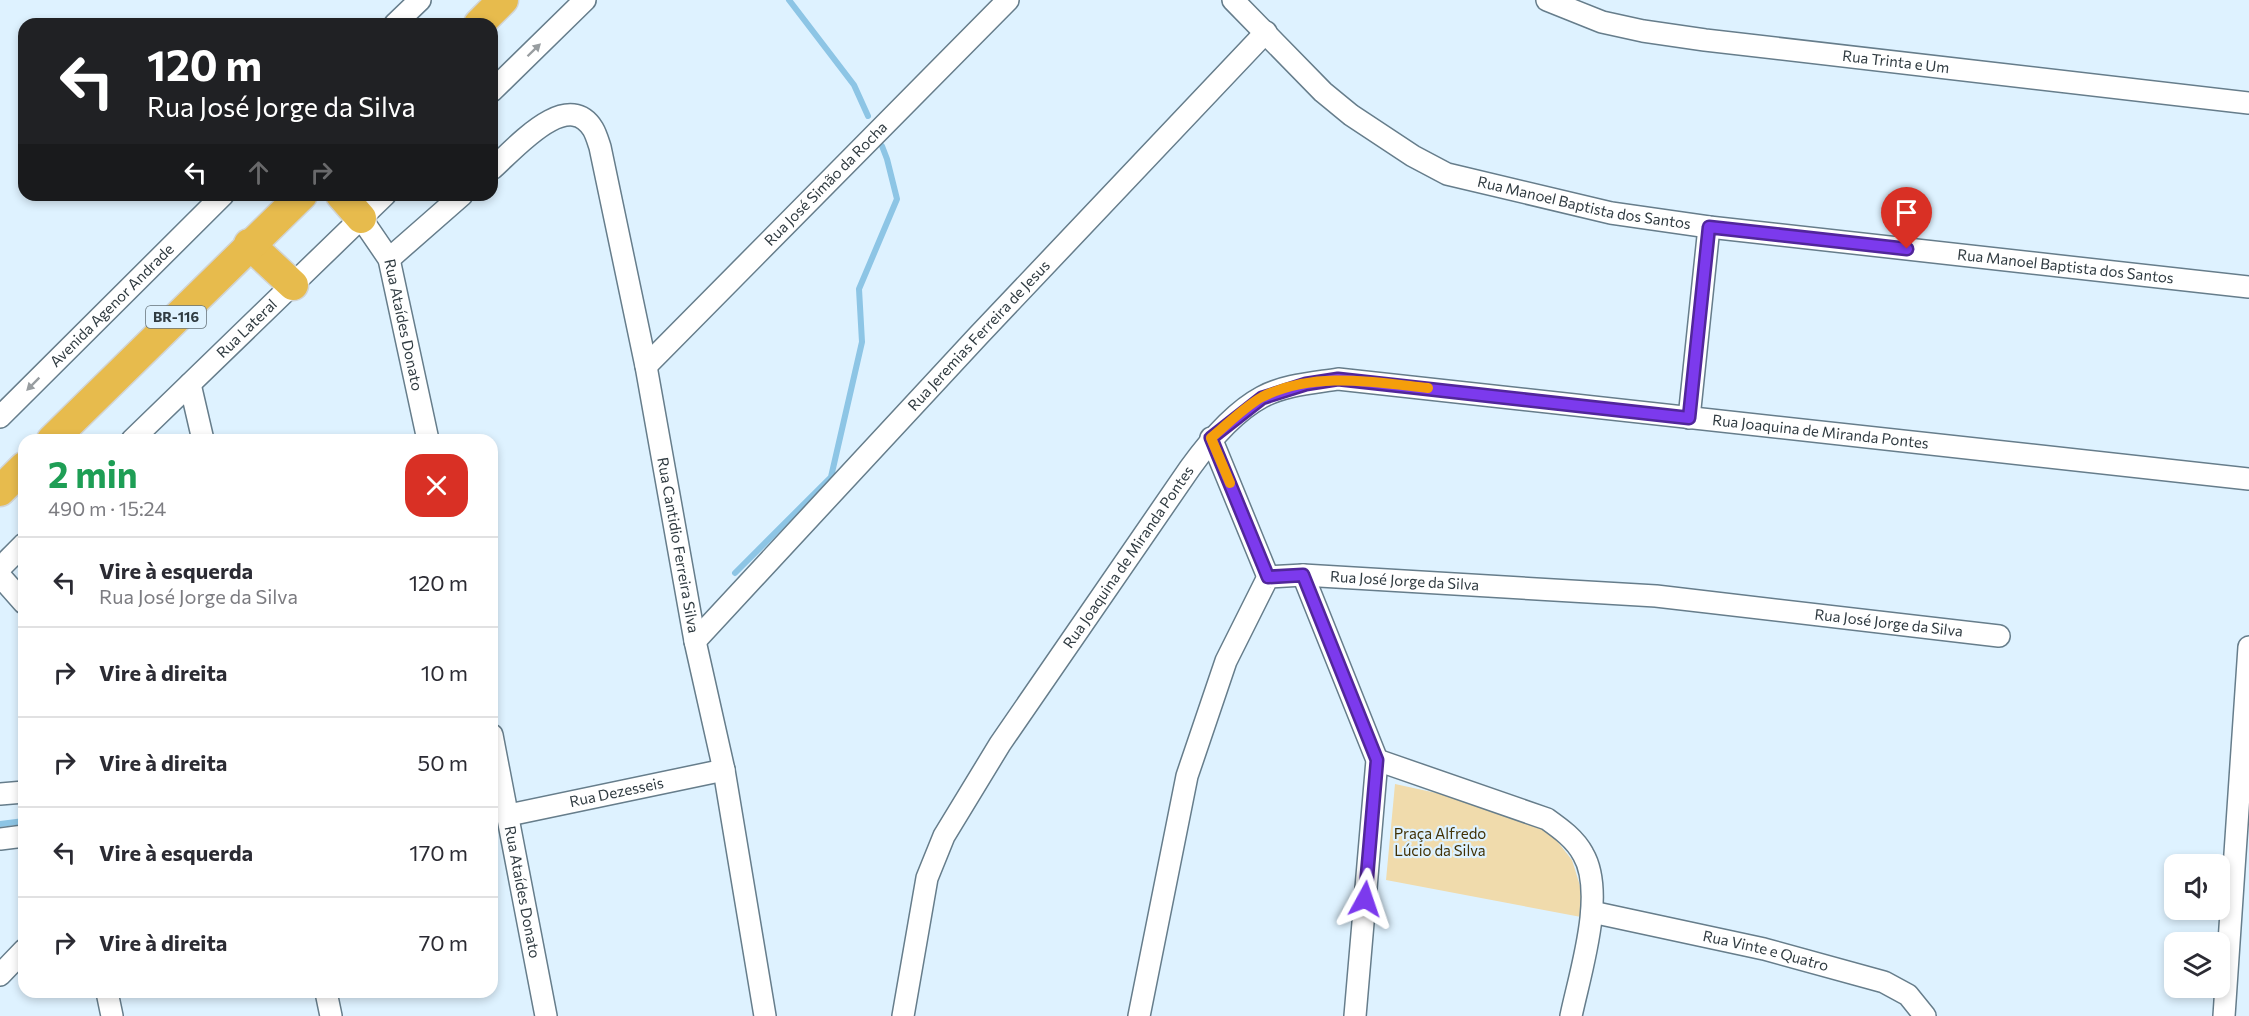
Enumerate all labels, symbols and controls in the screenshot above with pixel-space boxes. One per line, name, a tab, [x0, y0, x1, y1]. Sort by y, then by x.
text: 120 m	[147, 38, 262, 90]
icon: left	[48, 42, 126, 120]
one-way arrow	[526, 43, 540, 57]
street label: Rua Trinta e Um	[1841, 46, 1950, 76]
text: Rua José Jorge da Silva	[147, 90, 416, 123]
street label: Rua José Simão da Rocha	[760, 118, 890, 249]
icon: left	[179, 156, 212, 189]
icon: ahead	[242, 156, 275, 189]
icon: right	[305, 156, 338, 189]
street label: Rua Manoel Baptista dos Santos	[1476, 172, 1692, 232]
pin	[1881, 187, 1932, 249]
icon: arrive	[1890, 196, 1923, 229]
street label: Avenida Agenor Andrade	[46, 239, 177, 370]
street label: Rua Manoel Baptista dos Santos	[1957, 245, 2175, 287]
street label: Rua Jeremias Ferreira de Jesus	[903, 256, 1053, 414]
street label: Rua Ataídes Donato	[381, 257, 427, 392]
street label: Rua Lateral	[212, 295, 280, 361]
road number: BR-116	[146, 306, 206, 328]
one-way arrow	[26, 377, 40, 391]
street label: Rua Joaquina de Miranda Pontes	[1712, 410, 1930, 452]
text: 2 min	[48, 451, 138, 495]
button: close	[405, 454, 468, 517]
street label: Rua Cantidio Ferreira Silva	[654, 456, 703, 634]
street label: Rua Joaquina de Miranda Pontes	[1059, 462, 1197, 651]
text: 490 m · 15:24	[48, 496, 166, 520]
text: Vire à esquerda	[99, 557, 253, 584]
icon: left	[48, 566, 81, 599]
street label: Rua José Jorge da Silva	[1330, 567, 1480, 593]
text: 120 m	[409, 569, 468, 596]
text: Rua José Jorge da Silva	[99, 584, 298, 608]
street label: Rua José Jorge da Silva	[1814, 605, 1964, 640]
icon: right	[48, 656, 81, 689]
text: Vire à direita	[99, 659, 227, 686]
text: 10 m	[421, 659, 468, 686]
icon: right	[48, 746, 81, 779]
text: Vire à direita	[99, 749, 227, 776]
text: 50 m	[418, 749, 468, 776]
street label: Rua Dezesseis	[568, 773, 665, 810]
street label: Rua Ataídes Donato	[502, 824, 545, 960]
park label: Praça Alfredo Lúcio da Silva	[1394, 824, 1486, 859]
icon: left	[48, 836, 81, 869]
text: Vire à esquerda	[99, 839, 253, 866]
text: 170 m	[409, 839, 468, 866]
map controls	[2164, 854, 2230, 998]
button: sound	[2164, 854, 2230, 920]
position arrow	[1333, 867, 1397, 931]
icon: right	[48, 926, 81, 959]
street label: Rua Vinte e Quatro	[1701, 926, 1831, 974]
text: Vire à direita	[99, 929, 227, 956]
text: 70 m	[419, 929, 468, 956]
button: layers	[2164, 932, 2230, 998]

